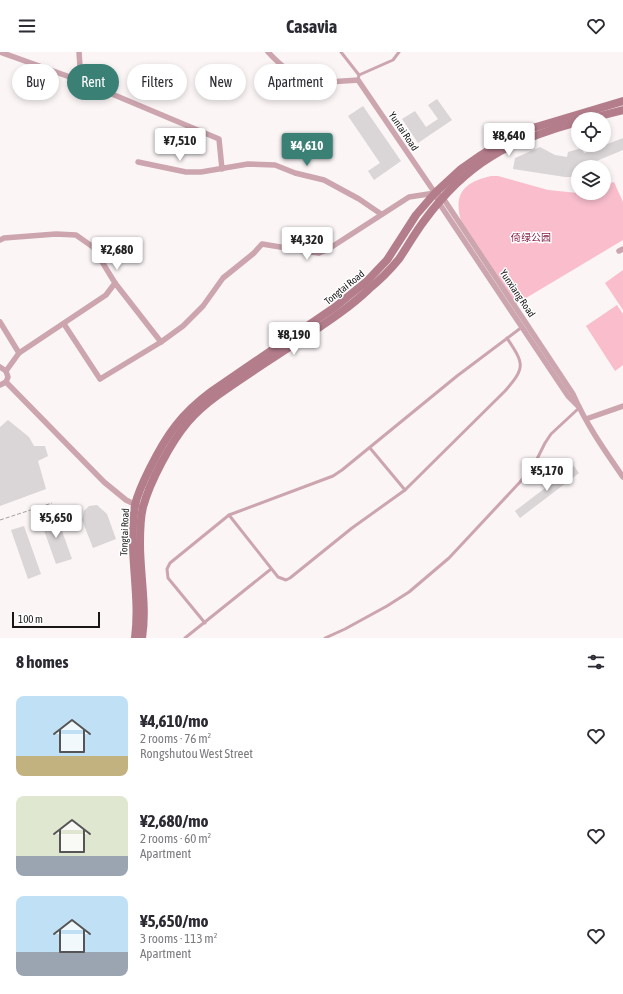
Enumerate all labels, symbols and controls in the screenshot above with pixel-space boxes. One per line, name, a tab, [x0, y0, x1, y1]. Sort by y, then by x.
icon: menu	[16, 15, 38, 37]
icon: heart	[585, 15, 607, 37]
text: Casavia	[286, 16, 337, 37]
chip: Buy	[12, 64, 59, 100]
chip: Rent	[67, 64, 119, 100]
chip: Filters	[127, 64, 187, 100]
chip: New	[195, 64, 246, 100]
chip: Apartment	[254, 64, 337, 100]
street label: Yuntai Road	[387, 110, 421, 153]
map controls	[571, 112, 611, 200]
button: locate	[571, 112, 611, 152]
pin: ¥8,640	[476, 123, 542, 157]
pin: ¥7,510	[147, 128, 213, 162]
text: ¥8,640	[493, 128, 525, 143]
text: ¥7,510	[164, 133, 196, 148]
pin: ¥4,610	[274, 133, 340, 167]
text: ¥4,610	[291, 138, 323, 153]
button: layers	[571, 160, 611, 200]
pin: ¥4,320	[274, 227, 340, 261]
text: ¥4,320	[291, 232, 323, 247]
park label: 倚绿公园	[510, 232, 551, 243]
pin: ¥2,680	[84, 237, 150, 271]
text: ¥2,680	[101, 242, 133, 257]
street label: Tongtai Road	[322, 268, 367, 307]
street label: Yunxiang Road	[498, 268, 538, 319]
pin: ¥8,190	[261, 322, 327, 356]
text: ¥8,190	[278, 327, 310, 342]
pin: ¥5,170	[514, 458, 580, 492]
text: ¥5,170	[531, 463, 563, 478]
pin: ¥5,650	[23, 505, 89, 539]
street label: Tongtai Road	[118, 508, 131, 556]
text: ¥5,650	[40, 510, 72, 525]
scale bar	[12, 610, 100, 629]
text: 100 m	[18, 613, 43, 625]
icon: filters	[585, 651, 607, 673]
text: 8 homes	[16, 652, 69, 672]
text: ¥4,610/mo	[140, 711, 209, 731]
icon: home	[48, 712, 96, 760]
icon: heart	[585, 725, 607, 747]
text: 2 rooms · 76 m²	[140, 731, 211, 746]
text: Rongshutou West Street	[140, 746, 253, 761]
text: ¥2,680/mo	[140, 811, 209, 831]
icon: home	[48, 812, 96, 860]
icon: heart	[585, 825, 607, 847]
text: 2 rooms · 60 m²	[140, 831, 211, 846]
text: Apartment	[140, 846, 191, 861]
text: ¥5,650/mo	[140, 911, 209, 931]
icon: home	[48, 912, 96, 960]
icon: heart	[585, 925, 607, 947]
text: 3 rooms · 113 m²	[140, 931, 217, 946]
text: Apartment	[140, 946, 191, 961]

